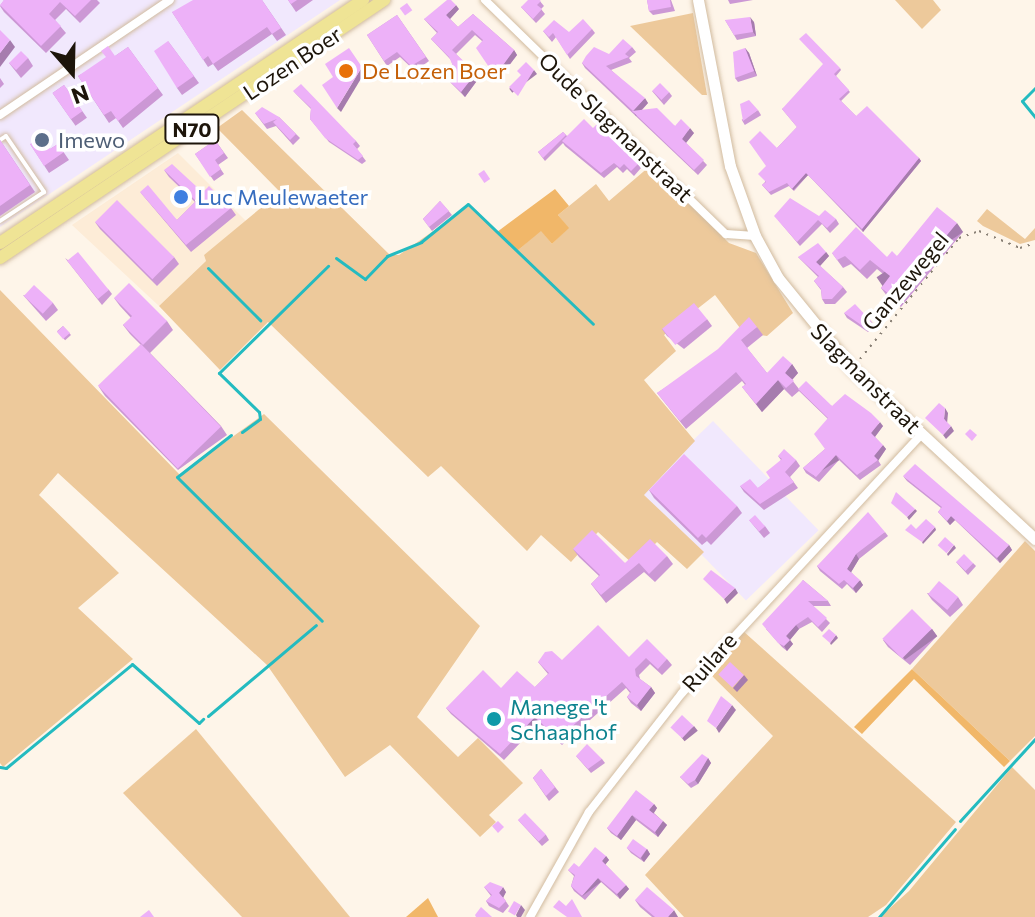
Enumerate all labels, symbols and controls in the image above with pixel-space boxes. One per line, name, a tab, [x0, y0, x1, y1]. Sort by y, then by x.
street label: Lozen Boer	[238, 21, 346, 105]
north arrow	[32, 32, 112, 112]
street label: Oude Slagmanstraat	[534, 47, 698, 207]
place label: De Lozen Boer	[362, 58, 507, 84]
marker: De Lozen Boer	[337, 62, 355, 80]
text: N	[68, 80, 93, 111]
road number: N70	[164, 113, 220, 145]
place label: Imewo	[58, 127, 125, 153]
marker: Imewo	[33, 131, 51, 149]
place label: Luc Meulewaeter	[197, 184, 368, 210]
marker: Luc Meulewaeter	[172, 188, 190, 206]
street label: Ganzewegel	[856, 226, 954, 336]
street label: Slagmanstraat	[805, 317, 927, 439]
street label: Ruilare	[676, 627, 742, 697]
place label: Manege 't Schaaphof	[510, 693, 617, 744]
marker: Manege 't Schaaphof	[485, 710, 503, 728]

